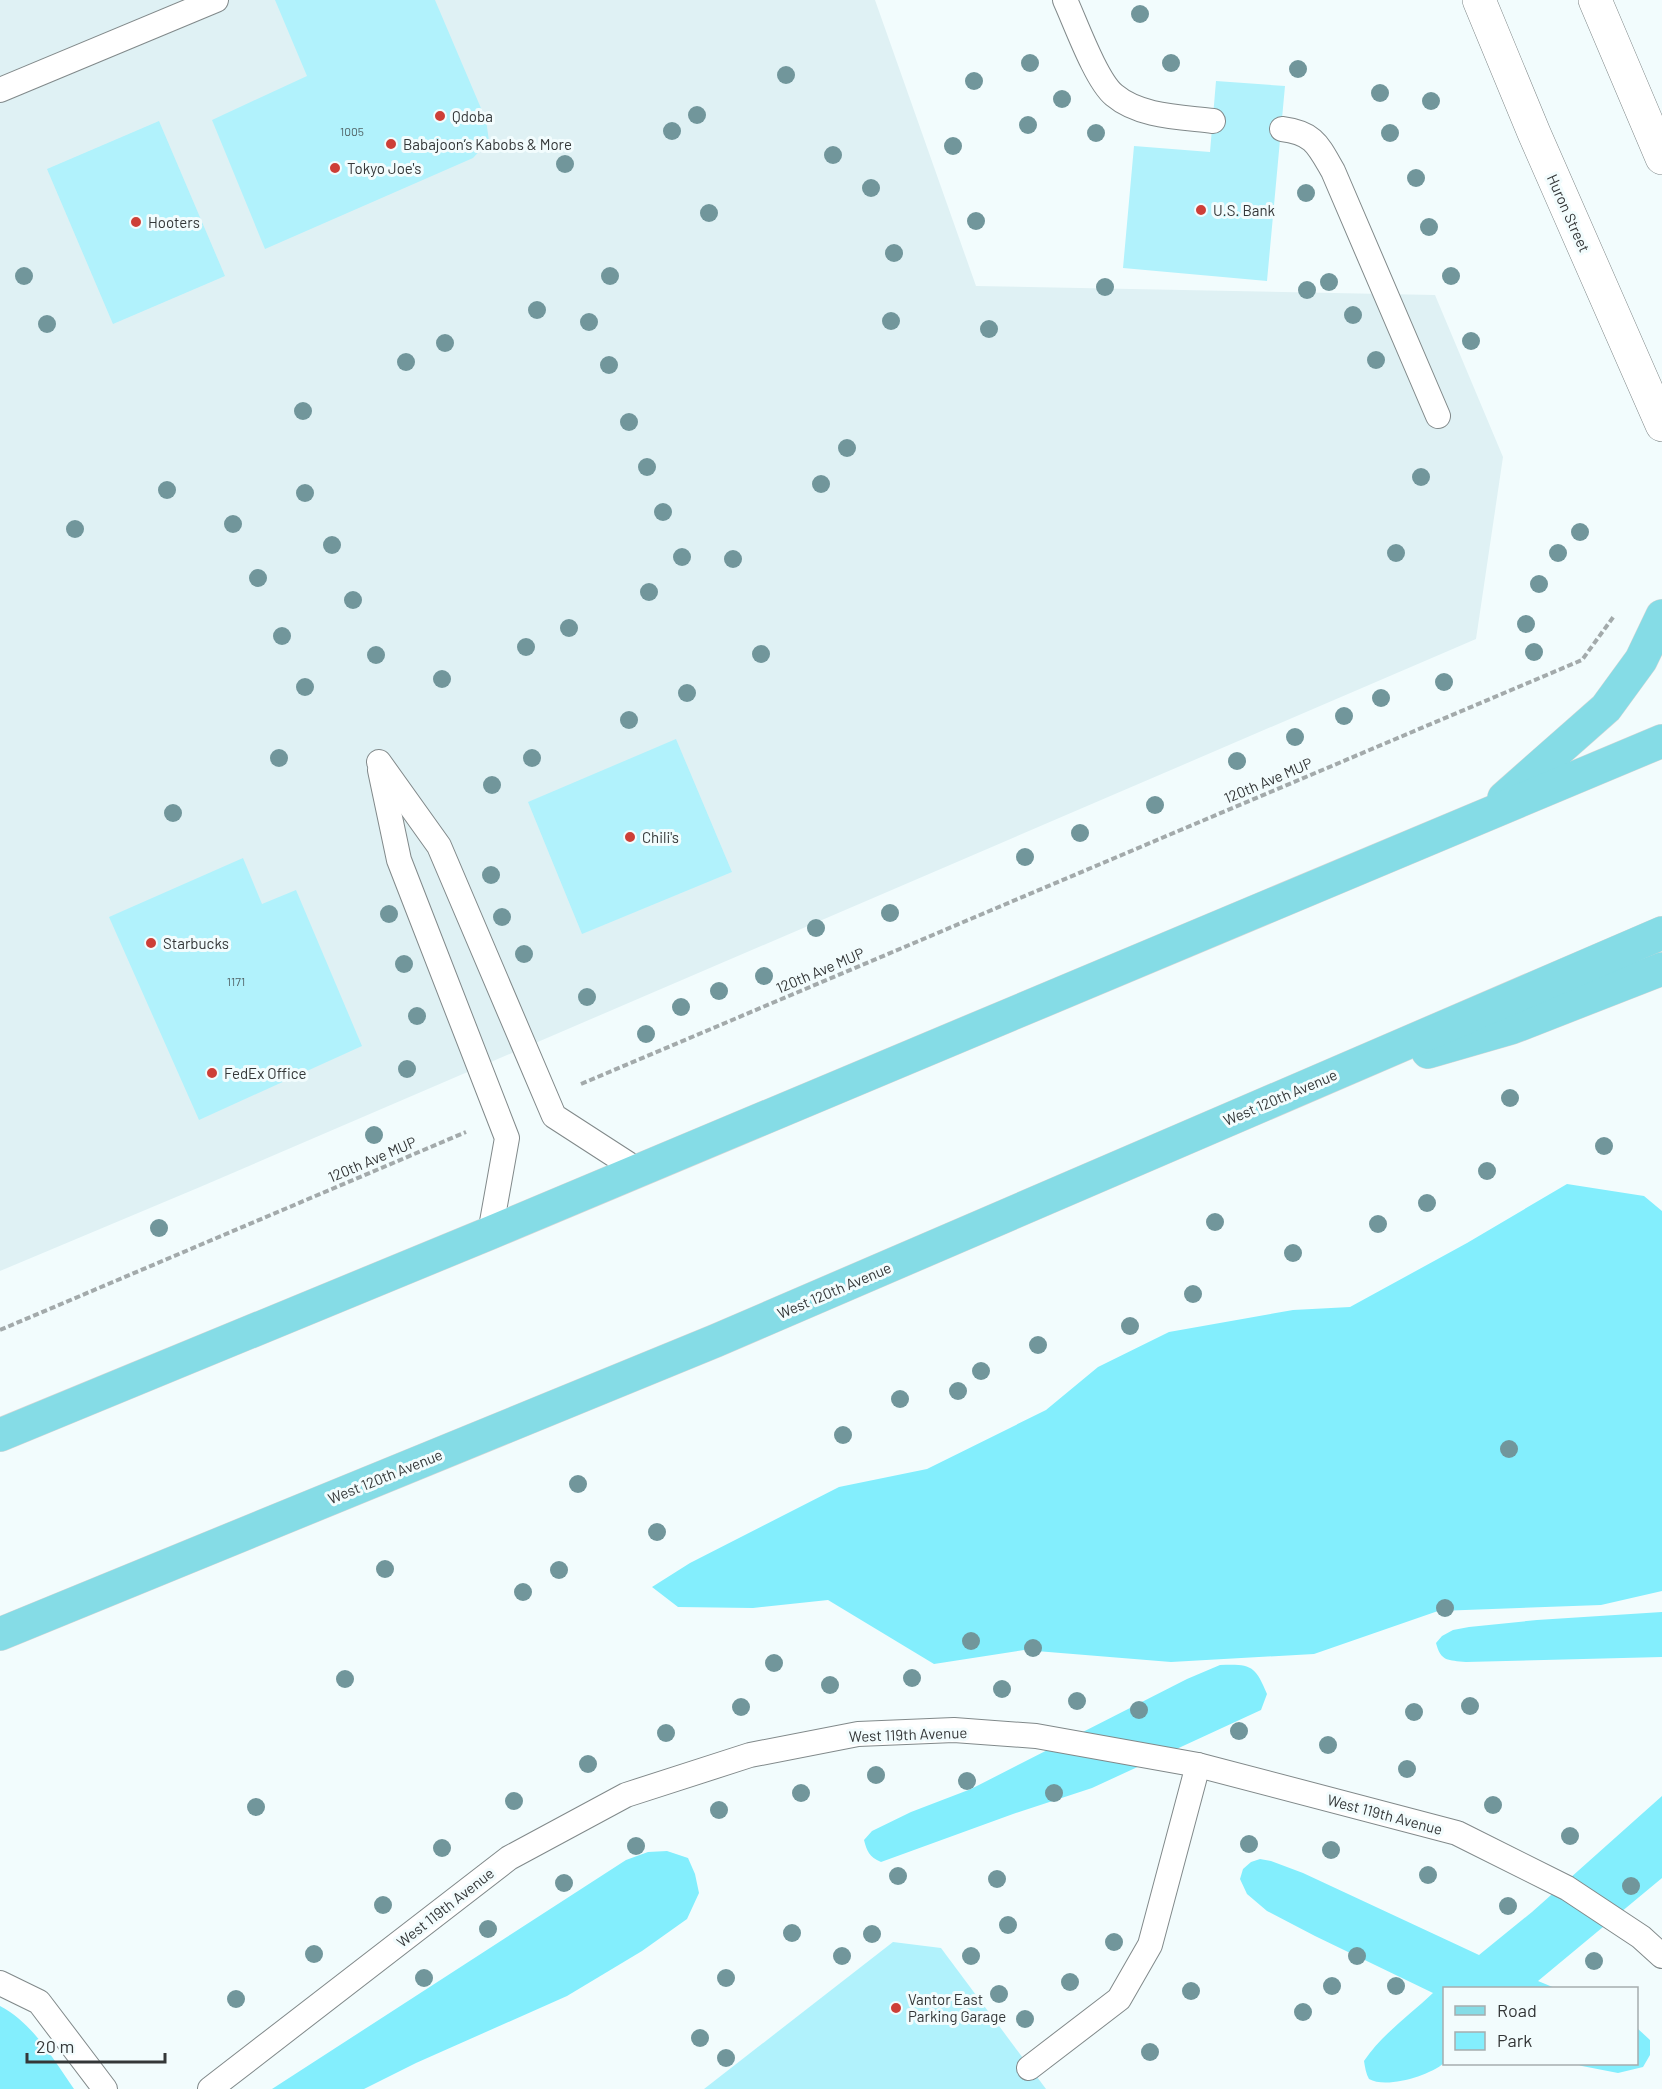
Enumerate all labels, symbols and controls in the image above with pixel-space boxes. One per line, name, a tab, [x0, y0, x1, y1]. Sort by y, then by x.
place label: Qdoba	[452, 107, 493, 125]
marker: Qdoba	[433, 109, 447, 123]
house number: 1005	[340, 124, 364, 138]
place label: Babajoon’s Kabobs & More	[403, 135, 572, 153]
marker: Babajoon’s Kabobs & More	[384, 137, 398, 151]
place label: Tokyo Joe's	[347, 159, 421, 177]
marker: Tokyo Joe's	[328, 161, 342, 175]
street label: Huron Street	[1544, 171, 1594, 255]
place label: U.S. Bank	[1213, 201, 1275, 219]
marker: U.S. Bank	[1194, 203, 1208, 217]
place label: Hooters	[148, 213, 200, 231]
marker: Hooters	[129, 215, 143, 229]
street label: 120th Ave MUP	[1221, 753, 1315, 807]
place label: Chili's	[642, 828, 679, 846]
marker: Chili's	[623, 830, 637, 844]
place label: Starbucks	[163, 934, 229, 952]
marker: Starbucks	[144, 936, 158, 950]
street label: 120th Ave MUP	[773, 943, 867, 997]
house number: 1171	[227, 974, 245, 988]
place label: FedEx Office	[224, 1064, 307, 1082]
street label: West 120th Avenue	[1220, 1065, 1340, 1129]
marker: FedEx Office	[205, 1066, 219, 1080]
street label: 120th Ave MUP	[325, 1132, 419, 1186]
street label: West 120th Avenue	[774, 1258, 894, 1322]
street label: West 120th Avenue	[325, 1445, 445, 1507]
street label: West 119th Avenue	[848, 1723, 968, 1745]
street label: West 119th Avenue	[1325, 1790, 1445, 1838]
street label: West 119th Avenue	[393, 1863, 497, 1951]
legend	[1443, 1987, 1638, 2065]
place label: Vantor East Parking Garage	[908, 1990, 1006, 2025]
text: Road	[1497, 1999, 1537, 2021]
marker: Vantor East Parking Garage	[889, 2001, 903, 2015]
scale bar	[27, 2026, 165, 2064]
text: Park	[1497, 2029, 1532, 2051]
text: 20 m	[36, 2035, 74, 2057]

